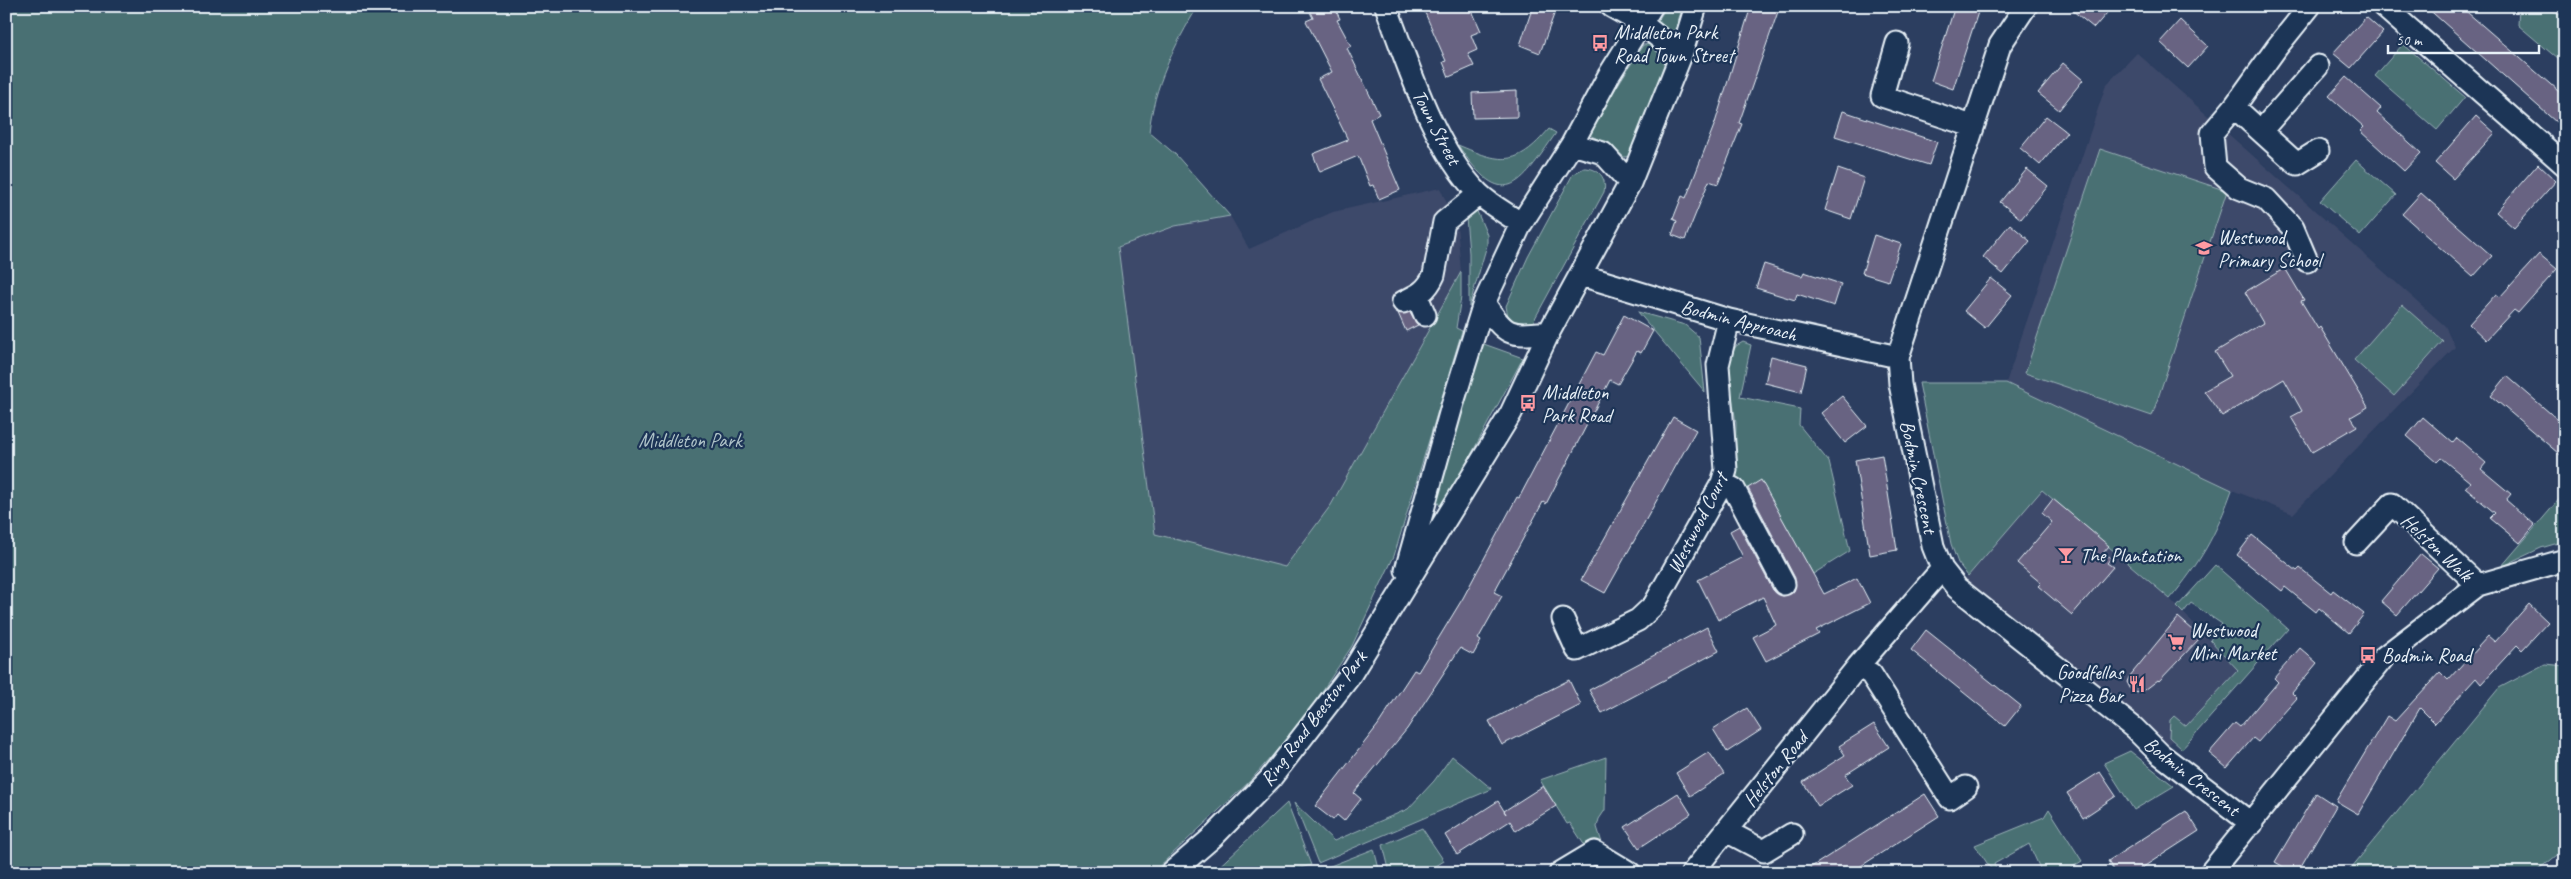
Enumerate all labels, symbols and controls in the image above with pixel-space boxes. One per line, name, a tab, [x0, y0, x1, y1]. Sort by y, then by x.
place label: Middleton Park Road Town Street	[1614, 20, 1737, 68]
scale bar	[2388, 22, 2540, 54]
text: 50 m	[2396, 31, 2423, 50]
bus stop icon: Middleton Park Road Town Street	[1590, 33, 1610, 53]
street label: Town Street	[1406, 85, 1468, 171]
place label: Westwood Primary School	[2218, 225, 2324, 273]
school or university icon: Westwood Primary School	[2194, 238, 2214, 258]
street label: Bodmin Approach	[1678, 294, 1800, 347]
place label: Middleton Park Road	[1542, 380, 1615, 428]
bus stop icon: Middleton Park Road	[1518, 393, 1538, 413]
street label: Bodmin Crescent	[1894, 418, 1943, 538]
park label: Middleton Park	[638, 428, 743, 453]
street label: Westwood Court	[1661, 466, 1735, 578]
street label: Helston Walk	[2396, 508, 2479, 588]
place label: The Plantation	[2080, 543, 2182, 568]
bar icon: The Plantation	[2056, 545, 2076, 565]
place label: Westwood Mini Market	[2190, 618, 2279, 666]
supermarket icon: Westwood Mini Market	[2166, 632, 2186, 652]
place label: Bodmin Road	[2382, 643, 2474, 668]
street label: Ring Road Beeston Park	[1254, 644, 1373, 791]
bus stop icon: Bodmin Road	[2358, 645, 2378, 665]
place label: Goodfellas Pizza Bar	[2057, 660, 2125, 708]
restaurant icon: Goodfellas Pizza Bar	[2127, 674, 2147, 694]
street label: Helston Road	[1737, 724, 1815, 812]
street label: Bodmin Crescent	[2139, 731, 2246, 823]

